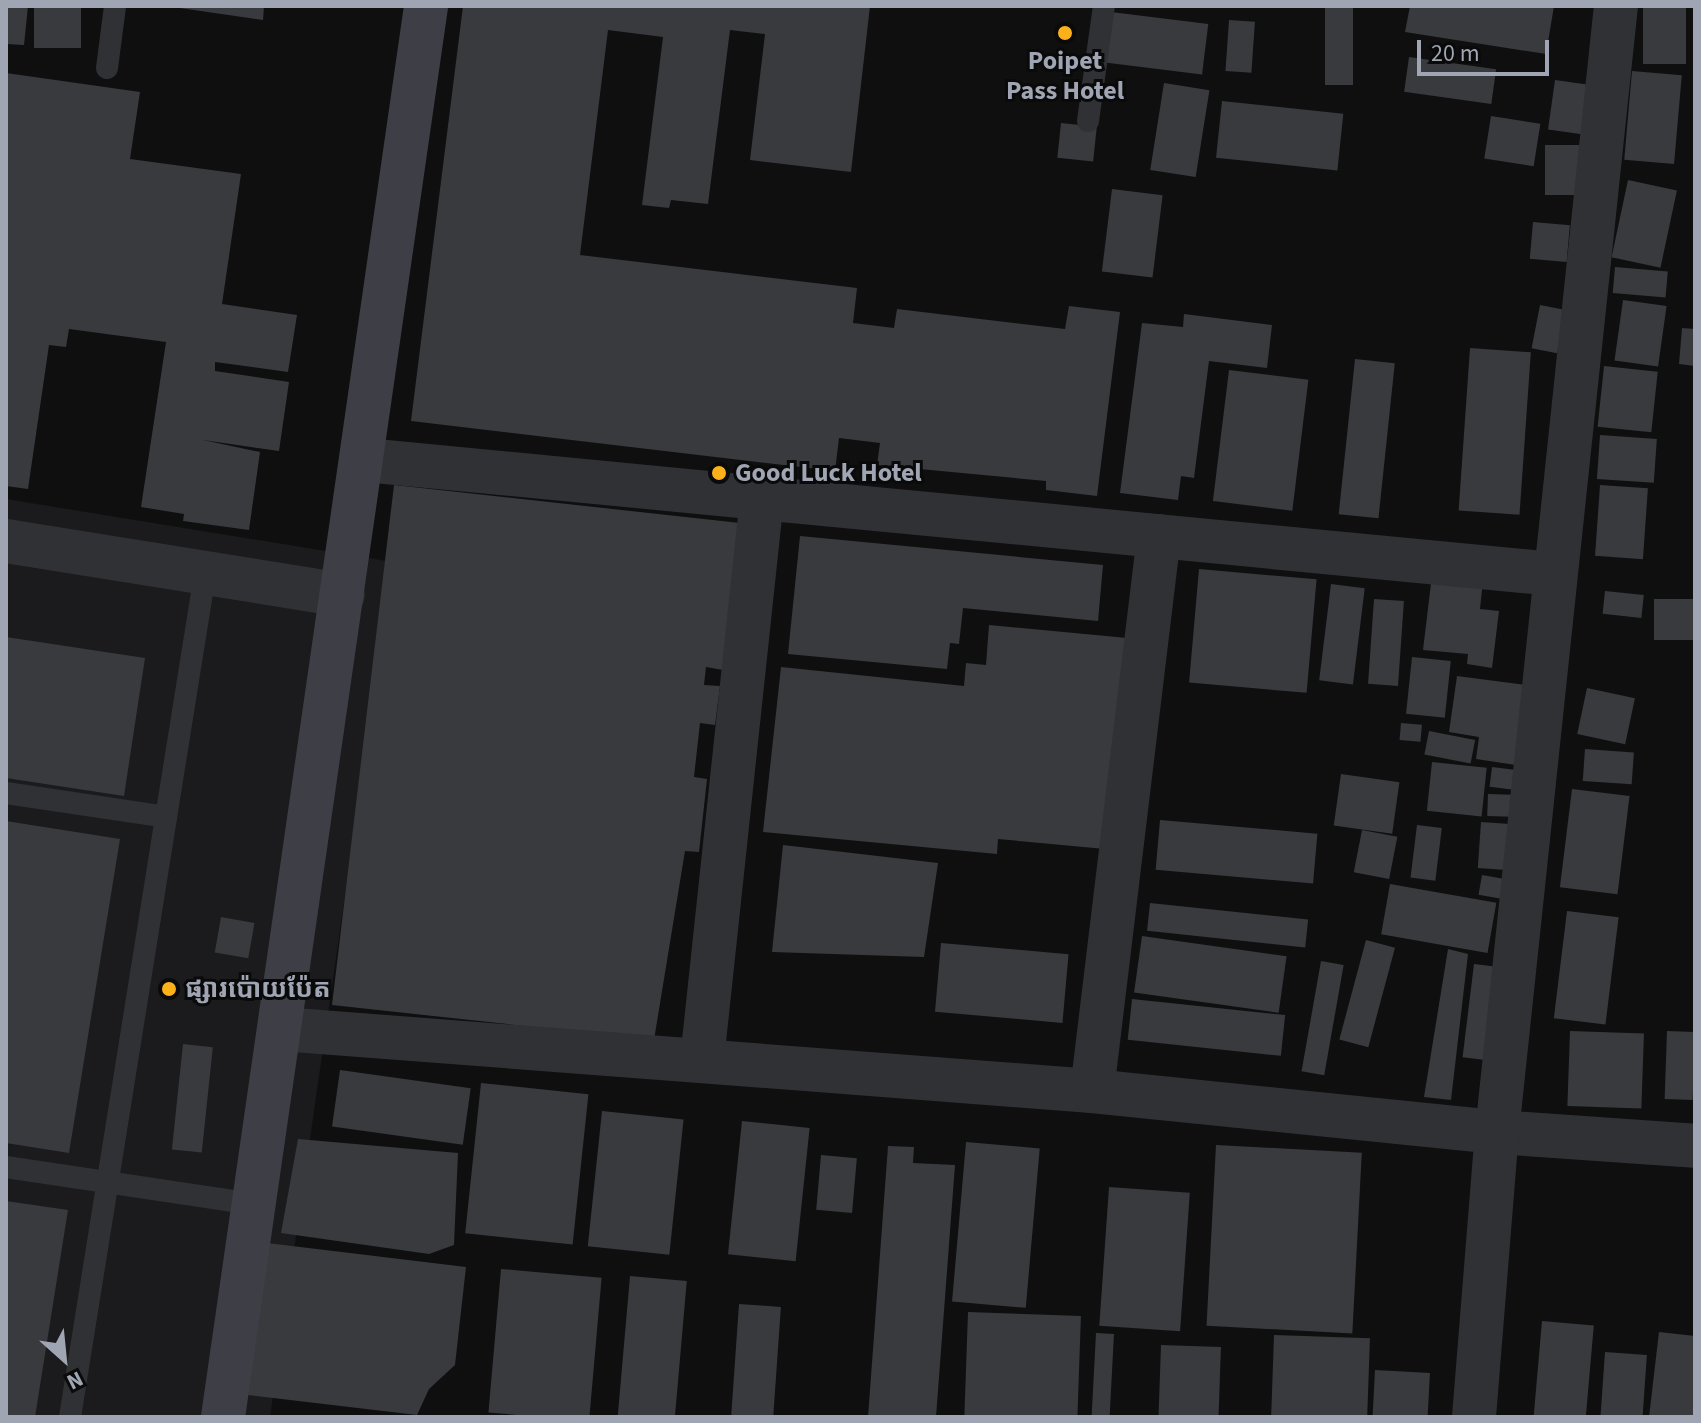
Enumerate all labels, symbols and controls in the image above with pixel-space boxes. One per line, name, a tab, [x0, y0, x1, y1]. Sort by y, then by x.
marker: Poipet Pass Hotel	[1056, 24, 1074, 42]
scale bar	[1421, 24, 1553, 74]
text: 20 m	[1431, 36, 1480, 71]
place label: Poipet Pass Hotel	[1006, 45, 1124, 106]
place label: Good Luck Hotel	[735, 457, 922, 489]
marker: Good Luck Hotel	[710, 464, 728, 482]
place label: ផ្សារប៉ោយប៉ែត	[185, 973, 331, 1005]
marker: ផ្សារប៉ោយប៉ែត	[160, 980, 178, 998]
north arrow	[24, 1319, 104, 1399]
text: N	[61, 1363, 89, 1398]

